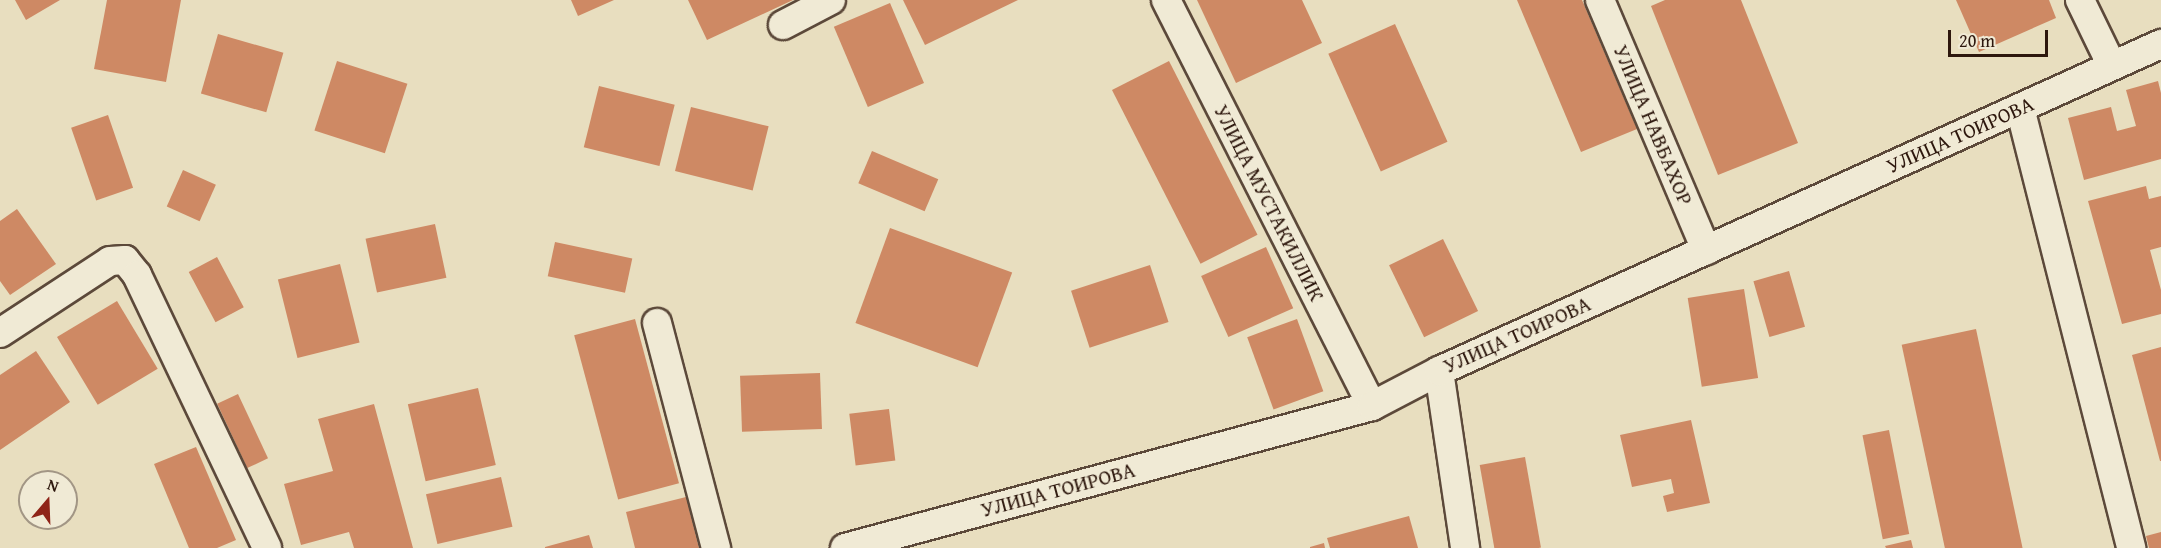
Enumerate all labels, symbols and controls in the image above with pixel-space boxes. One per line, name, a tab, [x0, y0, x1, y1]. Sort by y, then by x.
scale bar	[1951, 18, 2052, 56]
text: 20 m	[1959, 27, 1995, 54]
street label: УЛИЦА НАВБАХОР	[1608, 41, 1698, 209]
street label: УЛИЦА ТОИРОВА	[1882, 91, 2038, 179]
street label: УЛИЦА МУСТАКИЛЛИК	[1208, 101, 1330, 305]
street label: УЛИЦА ТОИРОВА	[1439, 291, 1595, 379]
street label: УЛИЦА ТОИРОВА	[978, 457, 1138, 523]
north arrow	[18, 470, 78, 530]
text: N	[44, 472, 62, 498]

